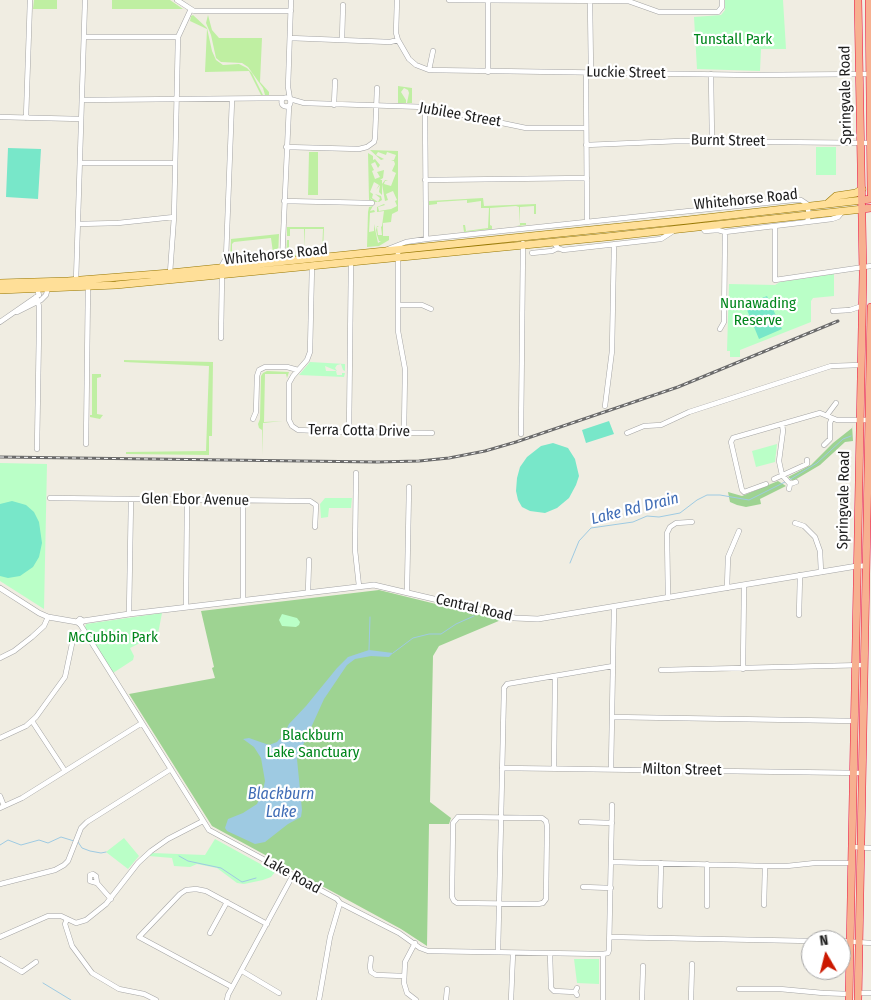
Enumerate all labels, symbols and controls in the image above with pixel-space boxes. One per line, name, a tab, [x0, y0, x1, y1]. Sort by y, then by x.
park label: Tunstall Park	[694, 31, 772, 49]
street label: Springvale Road	[836, 45, 856, 145]
street label: Luckie Street	[586, 63, 666, 83]
street label: Jubilee Street	[418, 99, 502, 131]
street label: Burnt Street	[691, 131, 765, 151]
street label: Whitehorse Road	[693, 186, 799, 214]
street label: Whitehorse Road	[223, 241, 329, 269]
park label: Nunawading Reserve	[720, 295, 796, 330]
street label: Terra Cotta Drive	[308, 421, 410, 441]
street label: Springvale Road	[834, 450, 854, 550]
water label: Lake Rd Drain	[589, 489, 681, 529]
street label: Glen Ebor Avenue	[141, 490, 249, 510]
street label: Central Road	[434, 590, 514, 626]
park label: McCubbin Park	[68, 629, 158, 647]
park label: Blackburn Lake Sanctuary	[267, 727, 359, 762]
street label: Milton Street	[642, 760, 722, 780]
water label: Blackburn Lake	[248, 785, 314, 823]
street label: Lake Road	[260, 852, 324, 898]
north arrow	[801, 930, 851, 980]
text: N	[819, 932, 829, 950]

